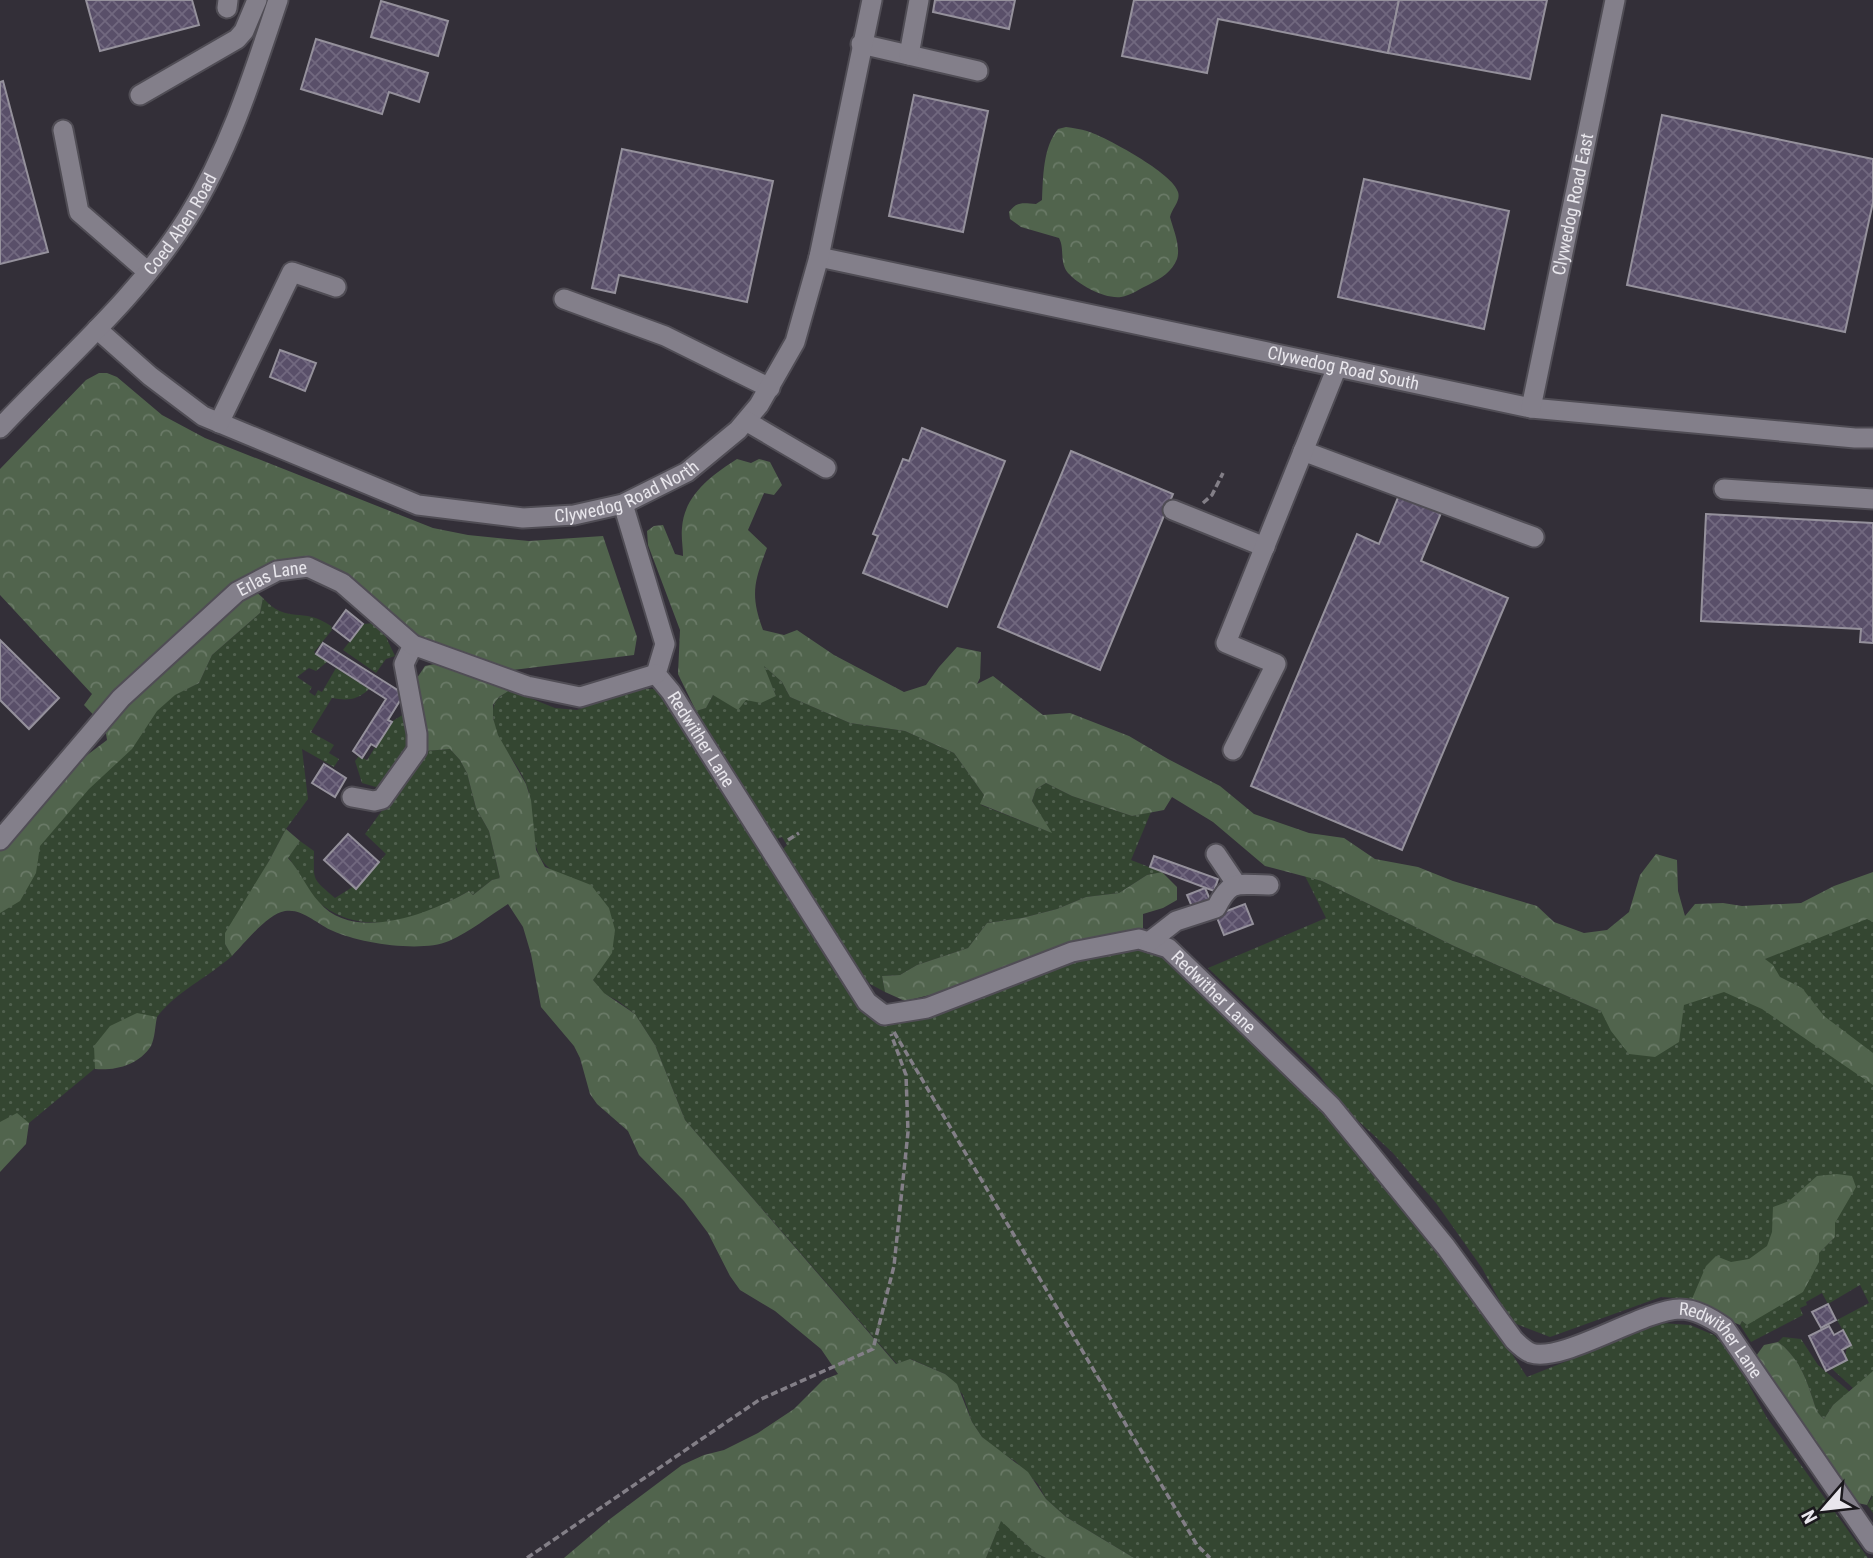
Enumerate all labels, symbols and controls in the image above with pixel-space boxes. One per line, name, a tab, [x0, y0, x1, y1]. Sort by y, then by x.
street label: Clywedog Road East	[1548, 131, 1597, 277]
street label: Coed Aben Road	[139, 170, 221, 279]
street label: Clywedog Road South	[1266, 341, 1421, 394]
street label: Clywedog Road North	[554, 456, 703, 526]
street label: Erlas Lane	[233, 556, 308, 600]
street label: Redwither Lane	[663, 687, 739, 791]
street label: Redwither Lane	[1167, 946, 1260, 1037]
street label: Redwither Lane	[1678, 1298, 1767, 1382]
north arrow	[1789, 1474, 1859, 1544]
text: N	[1797, 1506, 1822, 1527]

